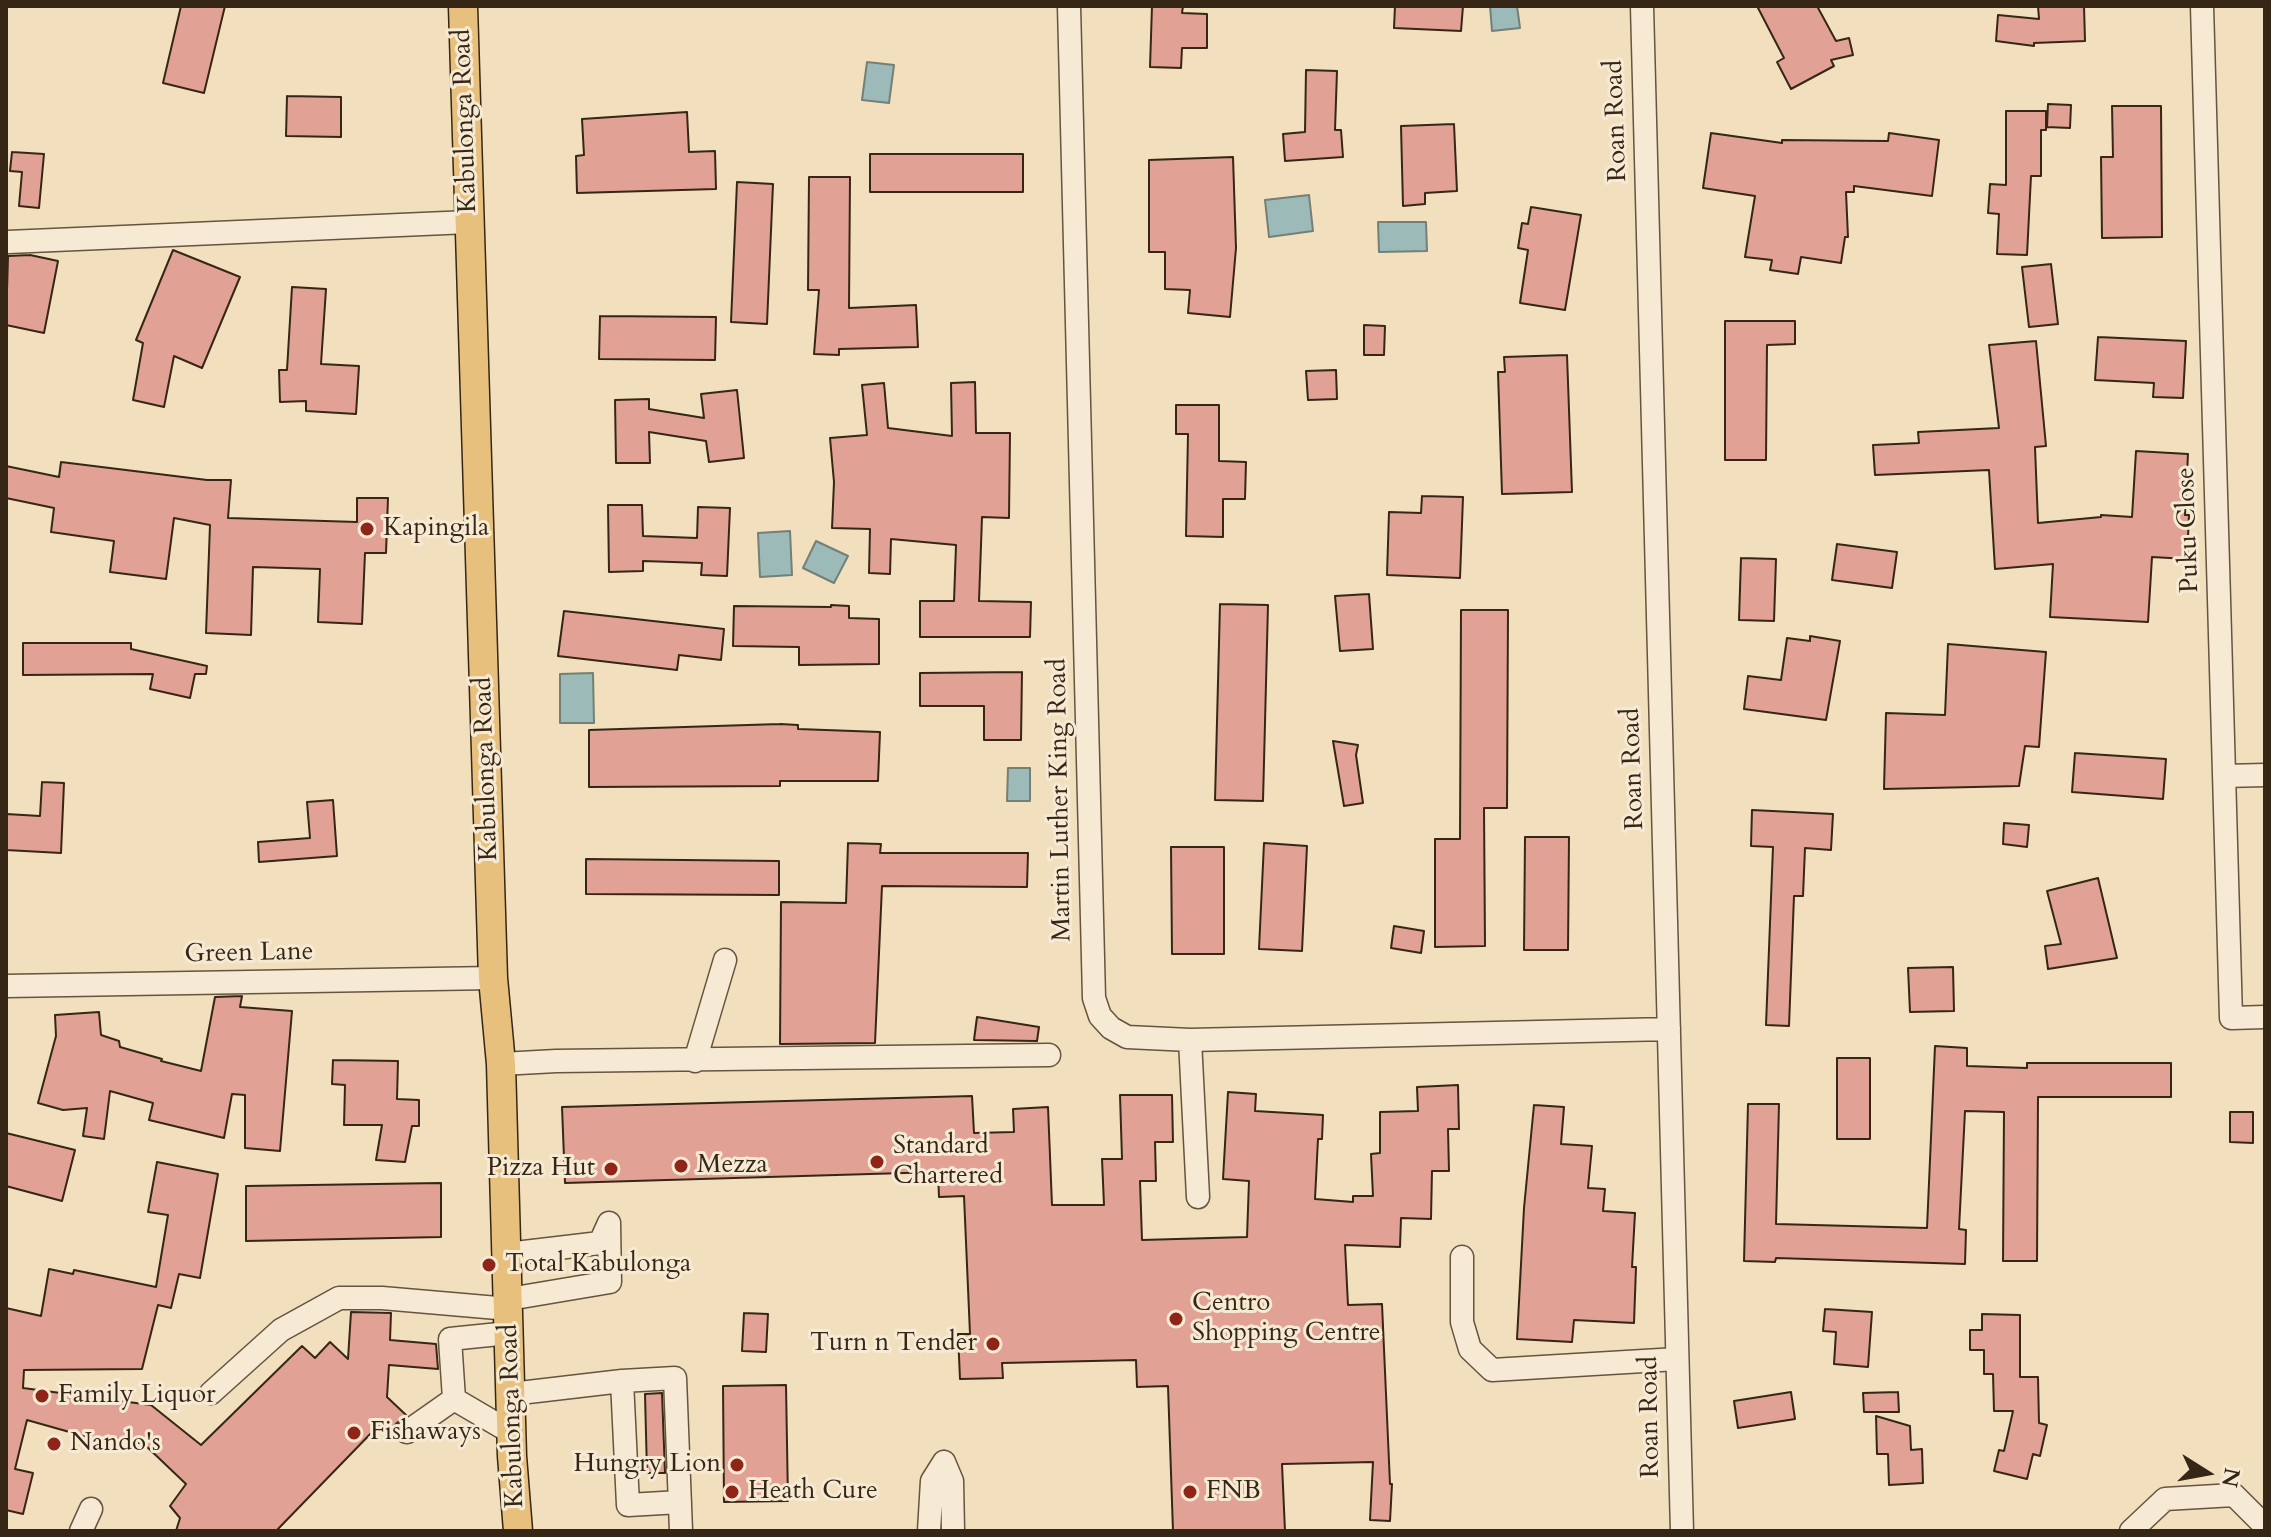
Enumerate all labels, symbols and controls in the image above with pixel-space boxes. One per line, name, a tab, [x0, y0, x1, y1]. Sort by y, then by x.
street label: Kabulonga Road	[447, 28, 485, 214]
street label: Roan Road	[1599, 59, 1635, 183]
street label: Puku Close	[2171, 467, 2207, 593]
place label: Kapingila	[383, 513, 489, 545]
marker: Kapingila	[358, 520, 376, 538]
street label: Martin Luther King Road	[1043, 658, 1079, 942]
street label: Kabulonga Road	[468, 676, 506, 862]
street label: Roan Road	[1616, 707, 1652, 831]
street label: Green Lane	[184, 937, 314, 971]
place label: Standard Chartered	[893, 1131, 1003, 1192]
place label: Mezza	[697, 1150, 768, 1182]
place label: Pizza Hut	[487, 1153, 595, 1185]
marker: Standard Chartered	[868, 1153, 886, 1171]
marker: Mezza	[672, 1157, 690, 1175]
marker: Pizza Hut	[602, 1160, 620, 1178]
place label: Total Kabulonga	[505, 1249, 691, 1281]
marker: Total Kabulonga	[480, 1256, 498, 1274]
place label: Centro Shopping Centre	[1192, 1288, 1381, 1350]
marker: Centro Shopping Centre	[1167, 1310, 1185, 1328]
street label: Kabulonga Road	[494, 1323, 532, 1509]
place label: Turn n Tender	[810, 1328, 977, 1360]
marker: Turn n Tender	[984, 1335, 1002, 1353]
street label: Roan Road	[1634, 1356, 1668, 1478]
place label: Family Liquor	[58, 1380, 215, 1412]
marker: Family Liquor	[33, 1387, 51, 1405]
place label: Fishaways	[370, 1417, 481, 1449]
marker: Fishaways	[345, 1424, 363, 1442]
place label: Nando's	[70, 1428, 161, 1460]
north arrow	[2167, 1433, 2247, 1513]
marker: Nando's	[45, 1435, 63, 1453]
place label: Hungry Lion	[574, 1449, 721, 1481]
marker: Hungry Lion	[728, 1456, 746, 1474]
text: N	[2214, 1465, 2247, 1490]
place label: Heath Cure	[748, 1476, 878, 1508]
place label: FNB	[1206, 1476, 1261, 1508]
marker: Heath Cure	[723, 1483, 741, 1501]
marker: FNB	[1181, 1483, 1199, 1501]

